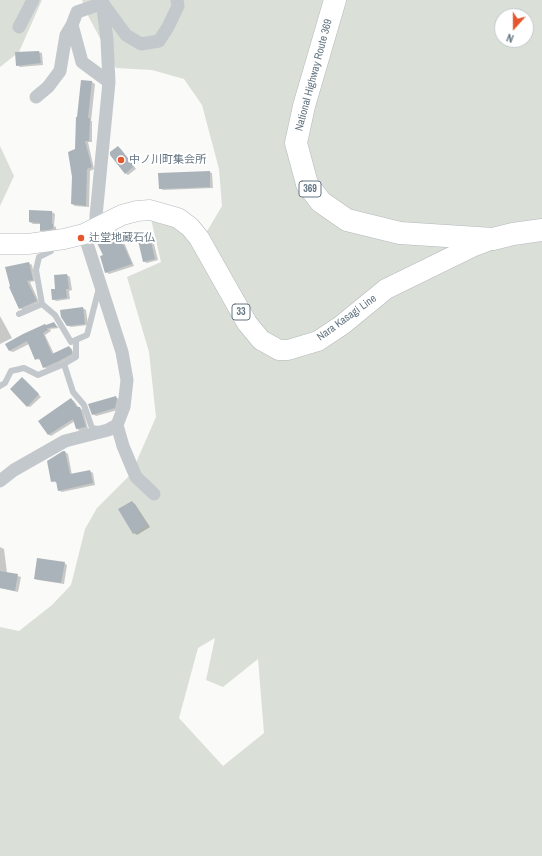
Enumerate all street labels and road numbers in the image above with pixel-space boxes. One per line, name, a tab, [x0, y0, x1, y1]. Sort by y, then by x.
street label: National Highway Route 369	[293, 18, 335, 132]
road number: 369	[299, 181, 321, 197]
street label: Nara Kasagi Line	[315, 292, 379, 344]
road number: 33	[232, 304, 250, 320]

